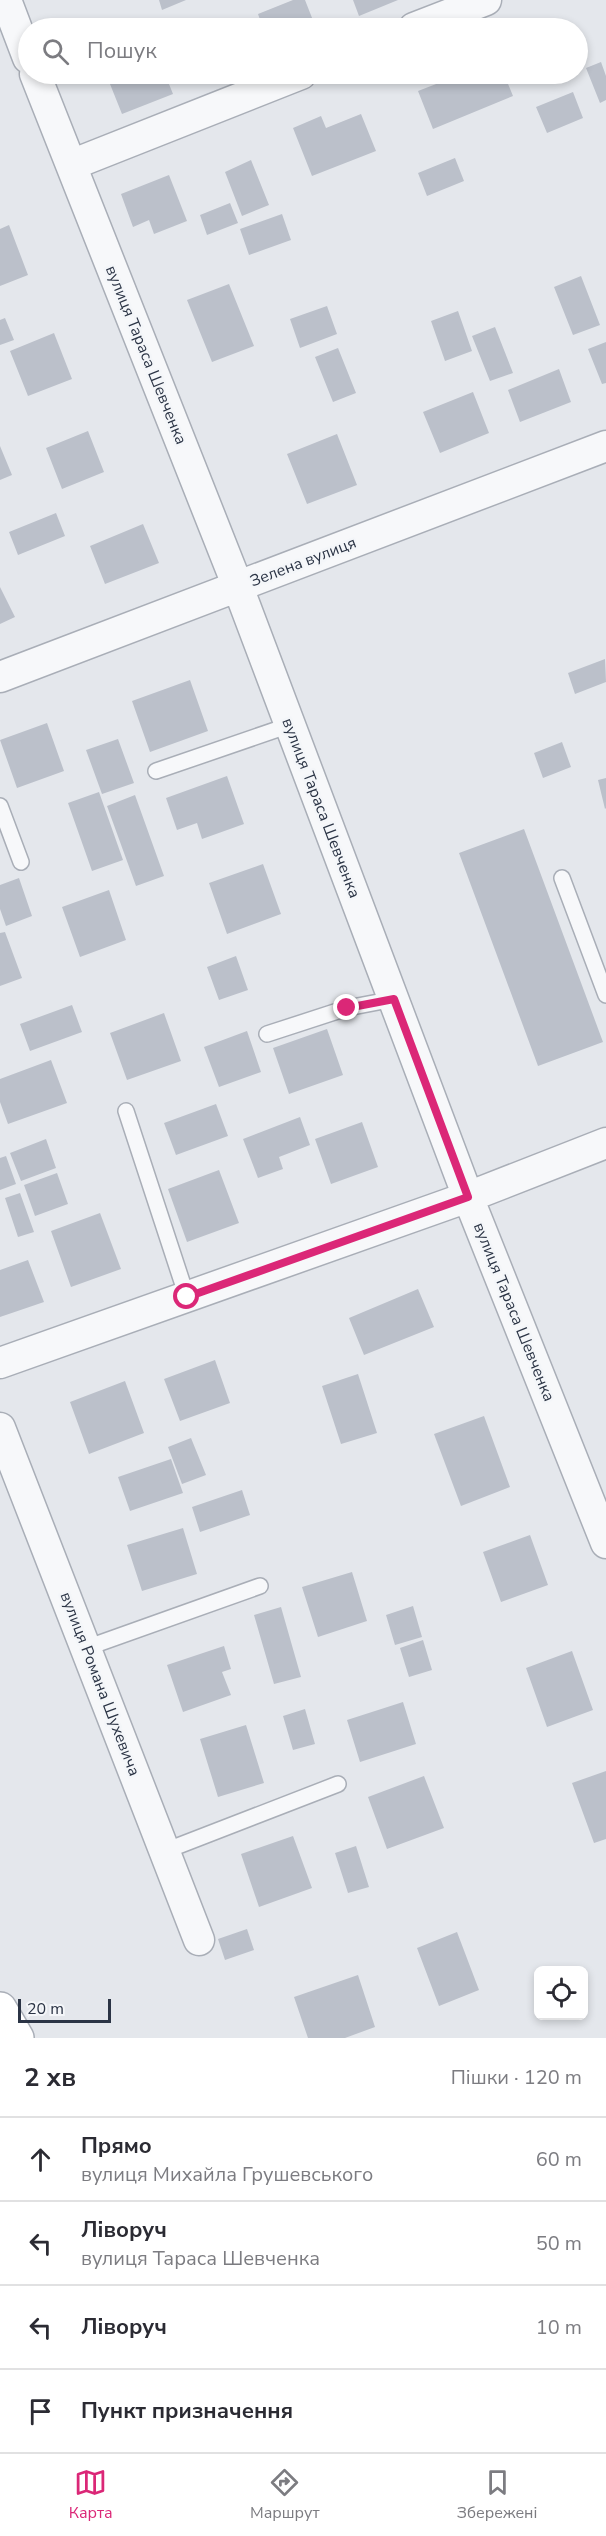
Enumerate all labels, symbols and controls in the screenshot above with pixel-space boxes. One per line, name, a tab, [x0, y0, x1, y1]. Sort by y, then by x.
search box	[18, 18, 588, 84]
icon: search	[39, 35, 72, 68]
text: Пошук	[87, 36, 157, 66]
street label: вулиця Тараса Шевченка	[100, 262, 192, 448]
street label: Зелена вулиця	[247, 532, 359, 592]
street label: вулиця Тараса Шевченка	[276, 715, 366, 901]
route end	[333, 994, 359, 1020]
street label: вулиця Тараса Шевченка	[468, 1219, 560, 1405]
route start	[173, 1283, 199, 1309]
street label: вулиця Романа Шухевича	[55, 1589, 145, 1779]
map controls	[534, 1966, 588, 2020]
button: locate	[534, 1966, 588, 2020]
scale bar	[18, 1996, 111, 2024]
text: 20 m	[27, 1998, 64, 2020]
text: 2 хв	[24, 2060, 76, 2095]
text: Пішки · 120 m	[451, 2064, 582, 2091]
text: Прямо	[81, 2131, 152, 2161]
icon: ahead	[24, 2143, 57, 2176]
text: 60 m	[536, 2146, 582, 2173]
text: вулиця Михайла Грушевського	[81, 2161, 373, 2188]
text: Ліворуч	[81, 2215, 167, 2245]
icon: left	[24, 2227, 57, 2260]
text: 50 m	[536, 2230, 582, 2257]
text: вулиця Тараса Шевченка	[81, 2245, 320, 2272]
icon: left	[24, 2311, 57, 2344]
text: Ліворуч	[81, 2312, 167, 2342]
text: 10 m	[536, 2314, 582, 2341]
icon: arrive	[24, 2395, 57, 2428]
text: Пункт призначення	[81, 2396, 293, 2426]
tab: Карта	[69, 2466, 113, 2524]
tab: Маршрут	[250, 2466, 320, 2524]
tab: Збережені	[457, 2466, 537, 2524]

